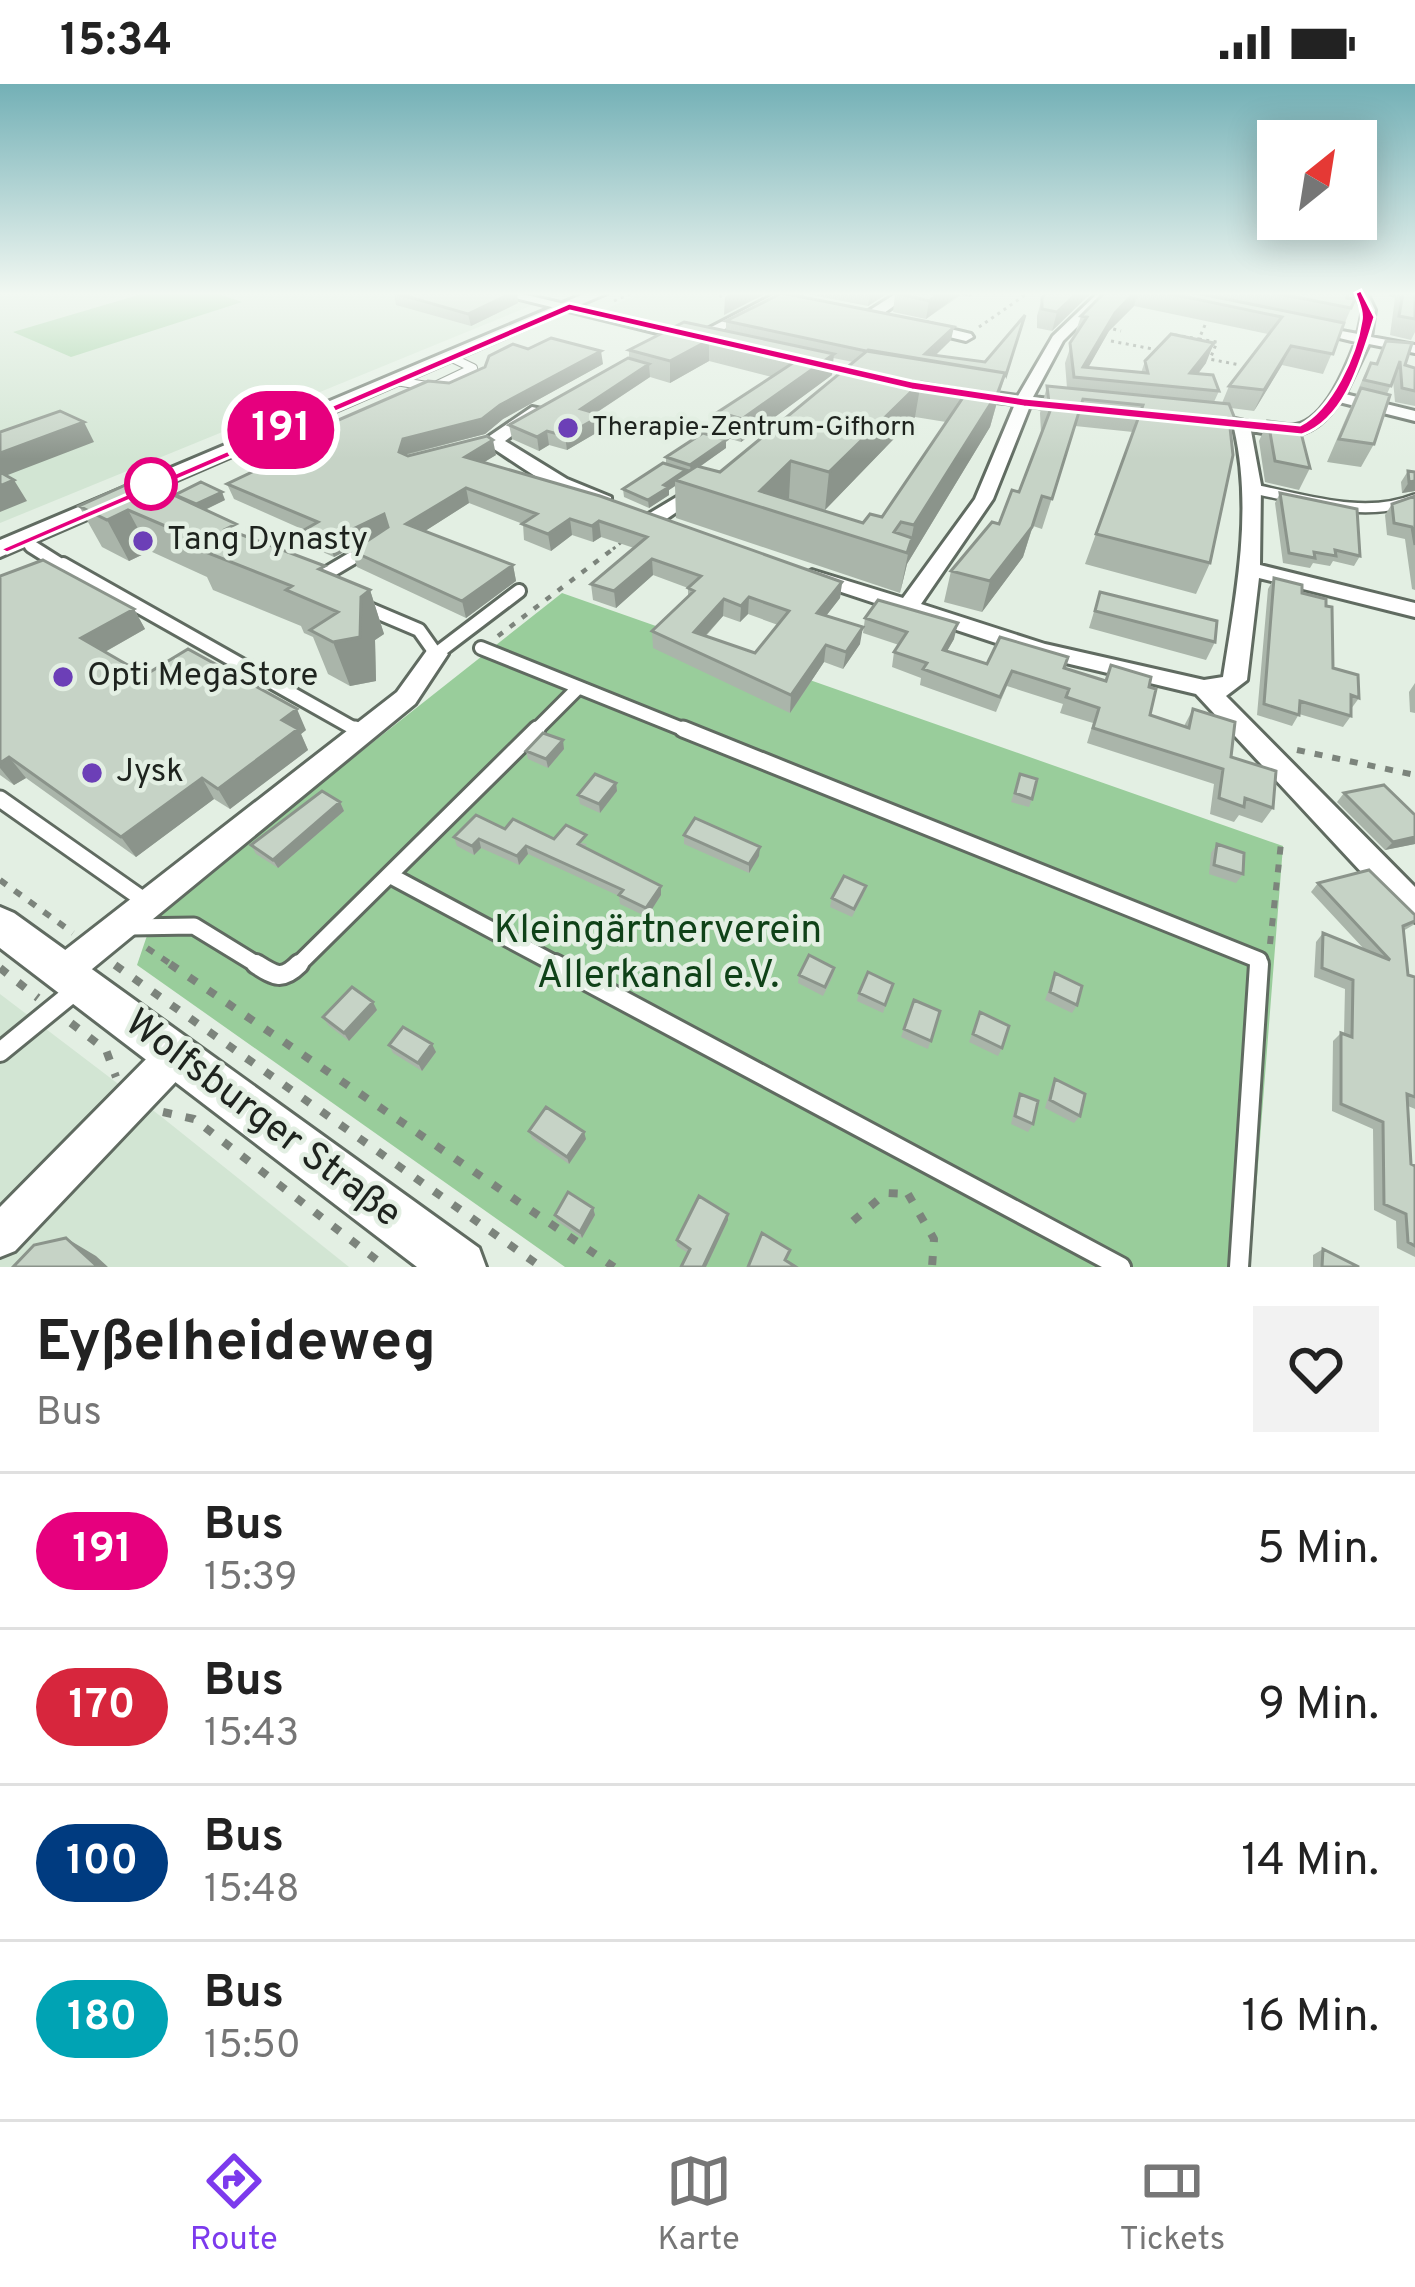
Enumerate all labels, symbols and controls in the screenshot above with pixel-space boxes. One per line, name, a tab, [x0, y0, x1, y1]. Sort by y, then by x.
text: 15:34	[60, 14, 172, 71]
north arrow	[1257, 120, 1377, 240]
map controls	[1257, 120, 1377, 240]
line badge: 191	[212, 391, 350, 469]
text: 191	[251, 403, 311, 456]
place label: Therapie-Zentrum-Gifhorn	[592, 411, 916, 445]
marker: Therapie-Zentrum-Gifhorn	[555, 415, 581, 441]
unlabelled marker	[126, 459, 176, 509]
place label: Tang Dynasty	[167, 520, 368, 562]
marker: Tang Dynasty	[130, 528, 156, 554]
place label: Opti MegaStore	[87, 656, 318, 698]
marker: Opti MegaStore	[50, 664, 76, 690]
place label: Jysk	[116, 752, 184, 794]
marker: Jysk	[79, 760, 105, 786]
park label: Kleingärtnerverein Allerkanal e.V.	[494, 908, 822, 1002]
street label: Wolfsburger Straße	[114, 1000, 410, 1240]
button: heart	[1253, 1306, 1379, 1432]
text: Eyßelheideweg	[36, 1309, 436, 1381]
text: Bus	[36, 1390, 102, 1439]
text: Bus	[204, 1498, 284, 1555]
text: 5 Min.	[1257, 1522, 1379, 1579]
text: 191	[72, 1524, 132, 1577]
text: 15:39	[204, 1555, 298, 1604]
text: Bus	[204, 1654, 284, 1711]
text: 9 Min.	[1258, 1678, 1379, 1735]
text: 170	[69, 1680, 135, 1733]
text: 15:43	[204, 1711, 299, 1760]
text: Bus	[204, 1810, 284, 1867]
text: 14 Min.	[1241, 1834, 1379, 1891]
text: 100	[66, 1836, 138, 1889]
text: 15:48	[204, 1867, 300, 1916]
text: Bus	[204, 1966, 284, 2023]
text: 16 Min.	[1241, 1990, 1379, 2047]
text: 180	[67, 1992, 137, 2045]
text: 15:50	[204, 2023, 301, 2072]
tab: Route	[190, 2148, 278, 2262]
tab: Karte	[657, 2148, 740, 2262]
tab: Tickets	[1119, 2148, 1225, 2262]

